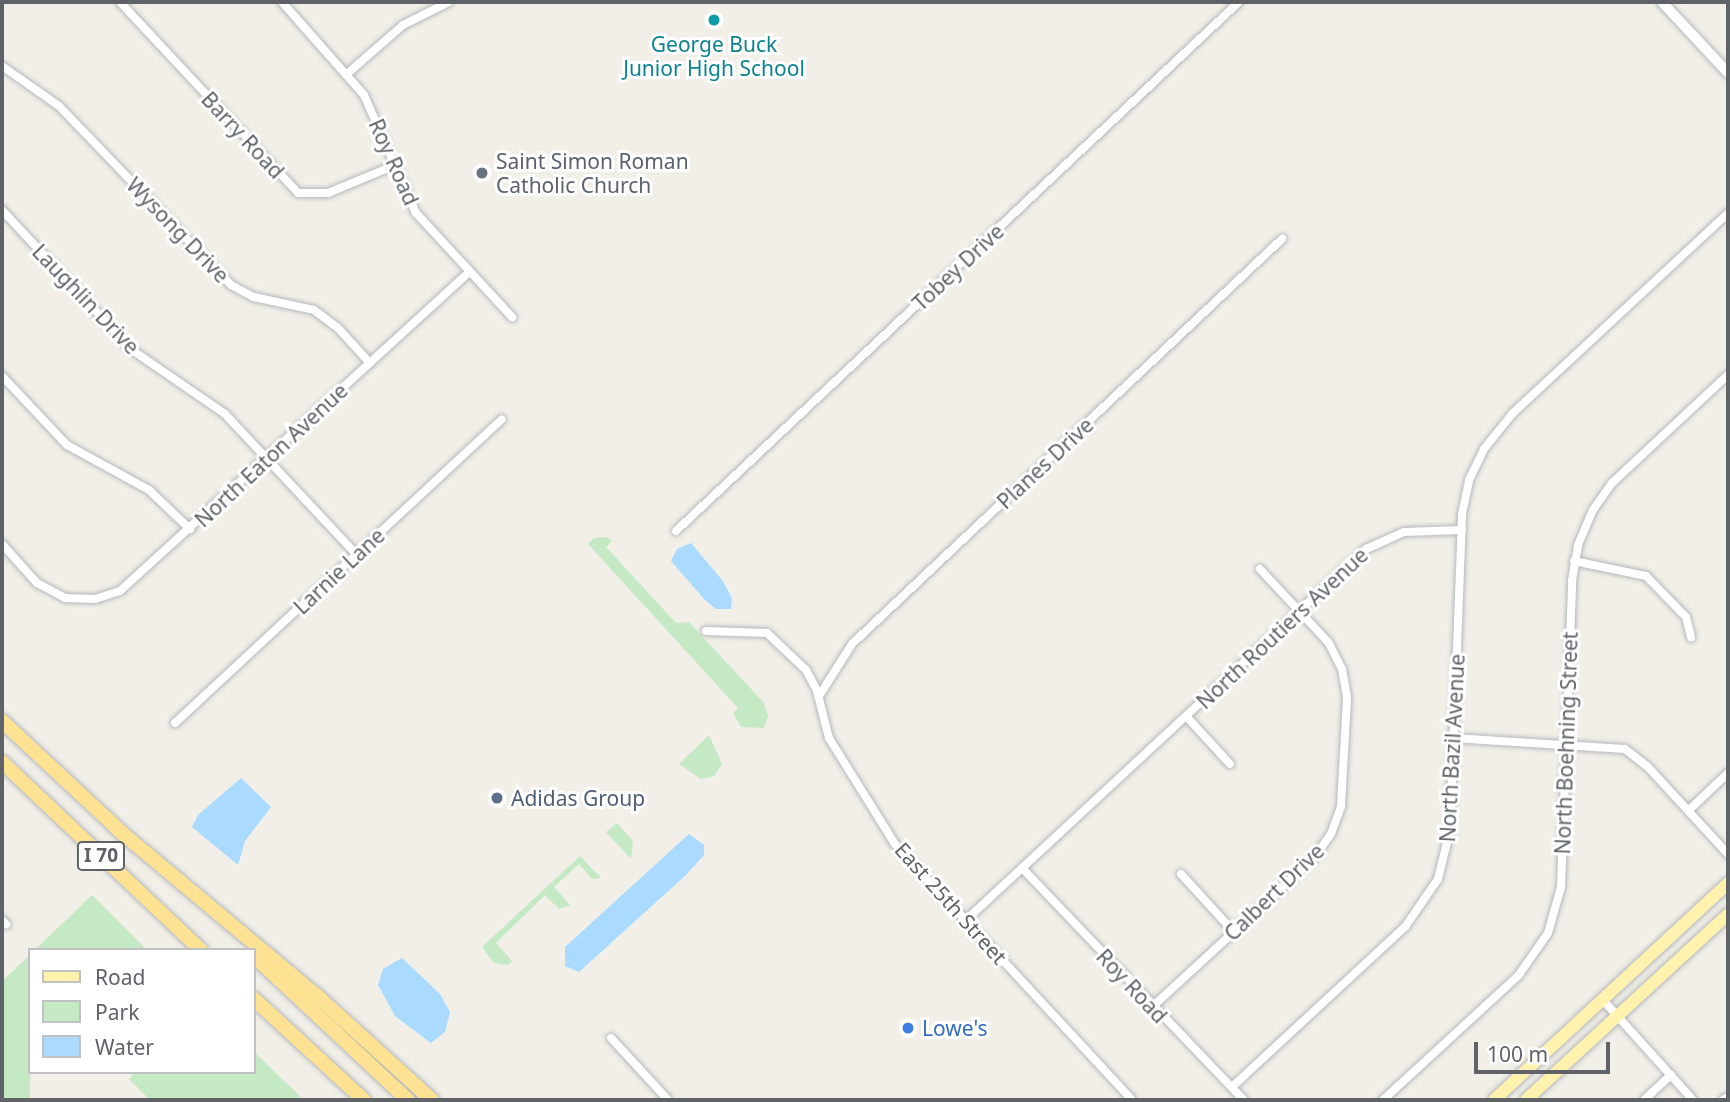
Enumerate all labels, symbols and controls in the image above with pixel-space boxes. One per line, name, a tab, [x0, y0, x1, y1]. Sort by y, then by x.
marker: George Buck Junior High School	[706, 12, 722, 28]
place label: George Buck Junior High School	[623, 31, 805, 81]
street label: Barry Road	[196, 86, 290, 184]
street label: Roy Road	[364, 115, 424, 209]
place label: Saint Simon Roman Catholic Church	[496, 148, 689, 198]
marker: Saint Simon Roman Catholic Church	[474, 165, 490, 181]
street label: Wysong Drive	[122, 172, 234, 288]
street label: Tobey Drive	[907, 218, 1009, 316]
street label: Laughlin Drive	[27, 239, 145, 359]
street label: North Eaton Avenue	[190, 378, 352, 532]
street label: Planes Drive	[992, 412, 1098, 514]
street label: Larnie Lane	[288, 523, 390, 619]
street label: North Routiers Avenue	[1191, 542, 1373, 714]
street label: North Boehning Street	[1550, 631, 1582, 855]
street label: North Bazil Avenue	[1434, 653, 1470, 843]
place label: Adidas Group	[511, 785, 645, 811]
marker: Adidas Group	[489, 790, 505, 806]
street label: East 25th Street	[890, 837, 1012, 969]
street label: Calbert Drive	[1219, 838, 1329, 946]
road number: I 70	[76, 841, 126, 872]
street label: Roy Road	[1091, 944, 1173, 1028]
legend	[28, 948, 256, 1074]
text: Road	[95, 963, 145, 991]
text: Park	[95, 998, 139, 1026]
place label: Lowe's	[922, 1015, 988, 1041]
marker: Lowe's	[900, 1020, 916, 1036]
scale bar	[1478, 1028, 1614, 1072]
text: Water	[95, 1033, 154, 1061]
text: 100 m	[1487, 1040, 1548, 1068]

